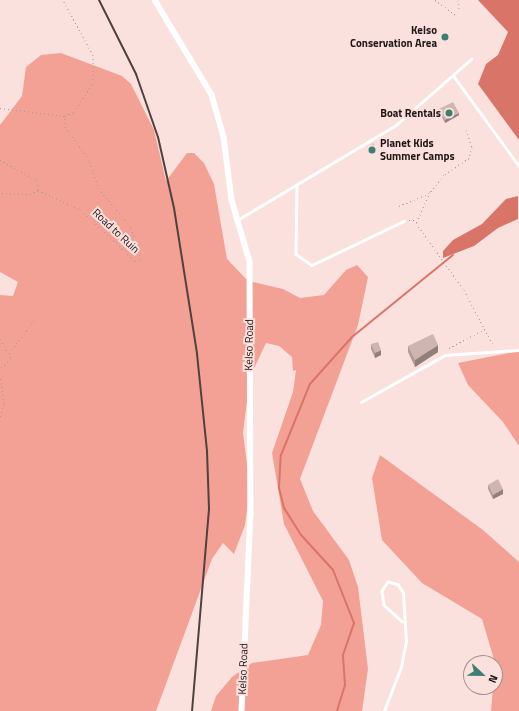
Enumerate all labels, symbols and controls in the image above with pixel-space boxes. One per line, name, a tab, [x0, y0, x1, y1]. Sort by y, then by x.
place label: Kelso Conservation Area	[350, 24, 437, 50]
marker: Kelso Conservation Area	[440, 32, 450, 42]
place label: Boat Rentals	[380, 106, 441, 120]
marker: Boat Rentals	[444, 108, 454, 118]
place label: Planet Kids Summer Camps	[380, 137, 455, 163]
marker: Planet Kids Summer Camps	[367, 145, 377, 155]
street label: Road to Ruin	[90, 206, 142, 256]
street label: Kelso Road	[242, 319, 256, 371]
street label: Kelso Road	[236, 643, 250, 695]
north arrow	[463, 655, 503, 695]
text: N	[484, 673, 502, 686]

